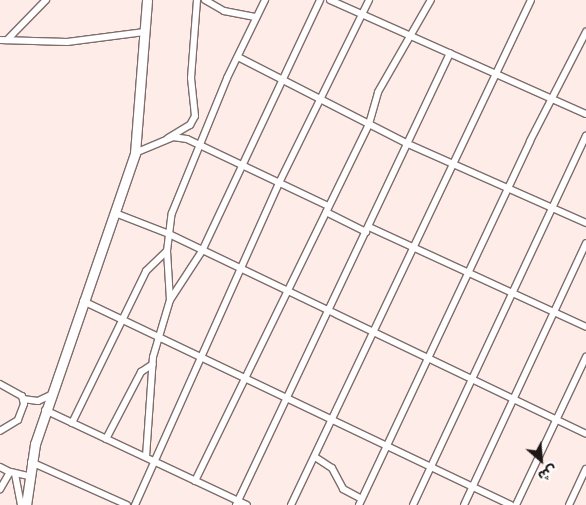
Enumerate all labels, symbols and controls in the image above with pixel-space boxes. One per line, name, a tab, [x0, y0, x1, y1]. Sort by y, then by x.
north arrow	[516, 435, 566, 485]
text: ش	[536, 462, 560, 485]

